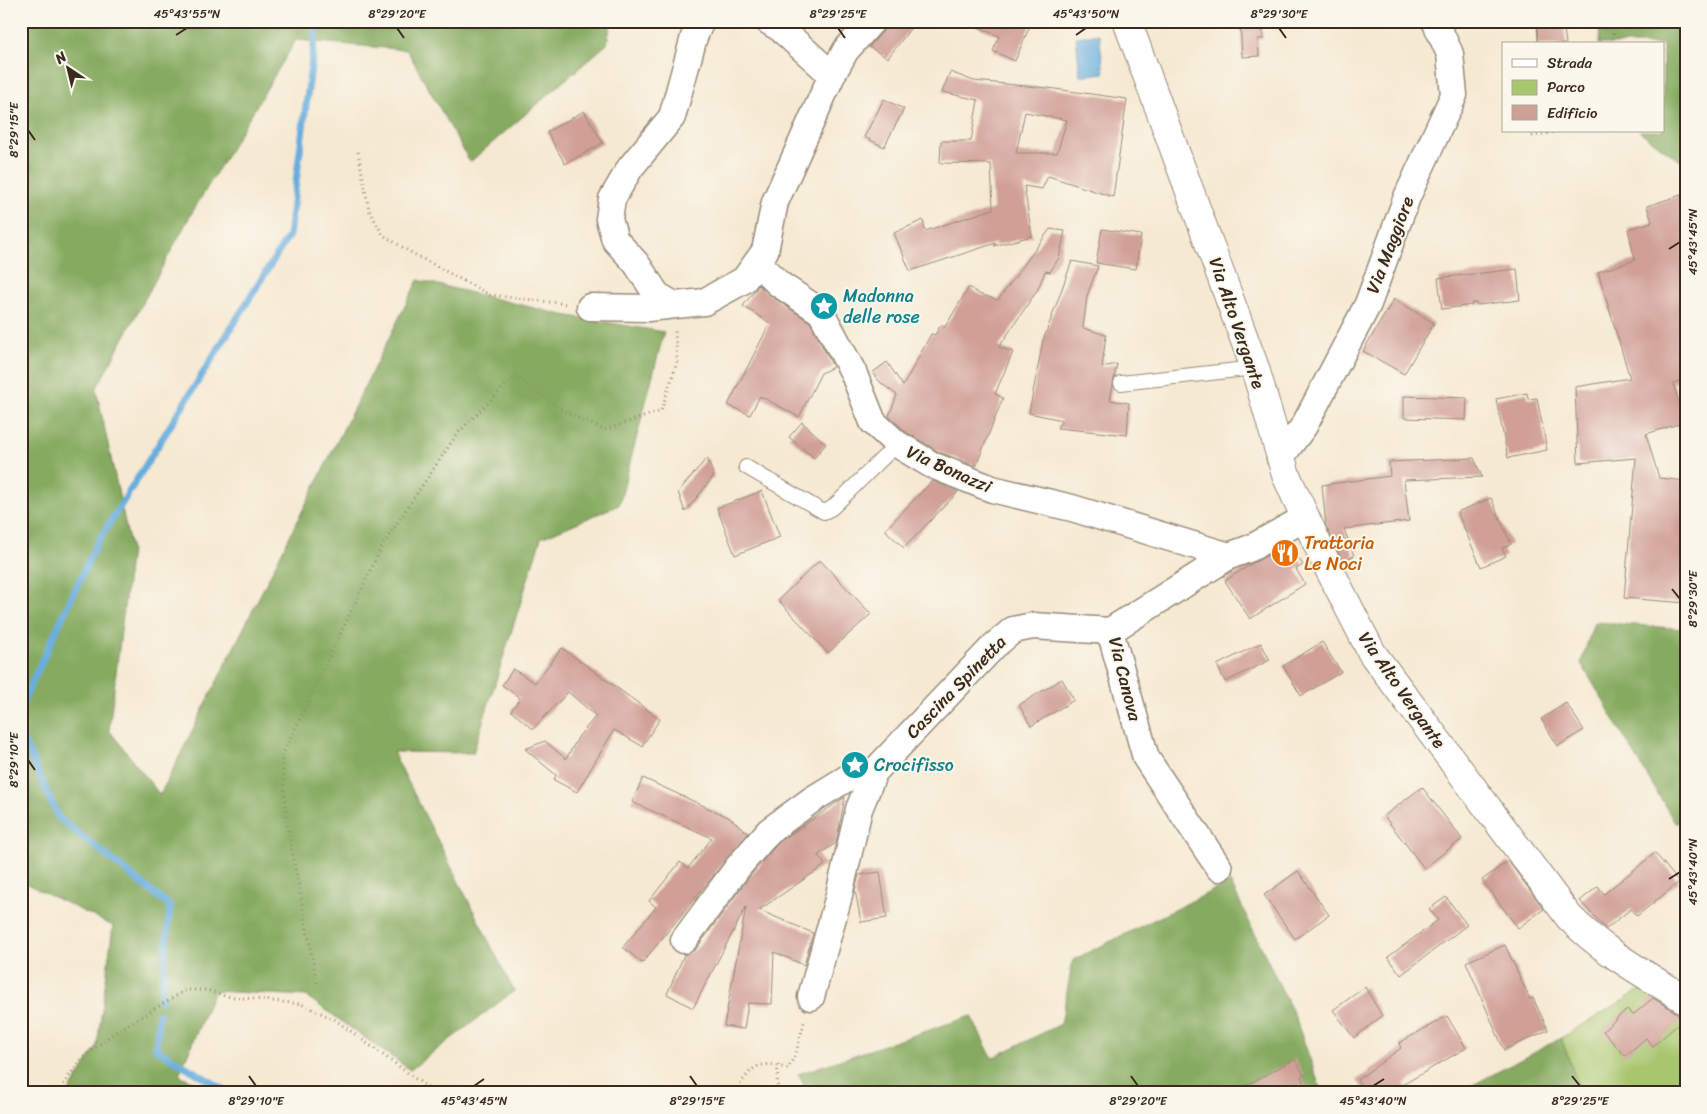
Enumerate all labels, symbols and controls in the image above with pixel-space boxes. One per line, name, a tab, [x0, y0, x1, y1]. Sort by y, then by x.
text: 45°43'55"N	[154, 3, 221, 25]
text: 8°29'20"E	[368, 3, 427, 25]
text: 8°29'25"E	[809, 3, 868, 25]
text: 45°43'50"N	[1053, 3, 1120, 25]
text: 8°29'30"E	[1251, 3, 1309, 25]
north arrow	[42, 42, 92, 92]
legend	[1502, 42, 1664, 132]
text: N	[49, 45, 72, 71]
text: Strada	[1547, 50, 1593, 76]
text: Parco	[1547, 74, 1585, 100]
text: Edificio	[1547, 100, 1598, 126]
text: 8°29'15"E	[3, 101, 25, 158]
street label: Via Maggiore	[1357, 191, 1423, 298]
text: 45°43'45"N	[1682, 208, 1704, 275]
street label: Via Alto Vergante	[1200, 253, 1275, 393]
place label: Madonna delle rose	[843, 280, 920, 333]
place icon: Madonna delle rose	[809, 291, 839, 321]
street label: Via Bonazzi	[901, 436, 998, 502]
place label: Trattoria Le Noci	[1304, 527, 1374, 580]
restaurant icon: Trattoria Le Noci	[1270, 538, 1300, 568]
text: 8°29'30"E	[1682, 569, 1704, 627]
street label: Via Alto Vergante	[1349, 625, 1455, 756]
street label: Cascina Spinetta	[898, 627, 1014, 747]
street label: Via Canova	[1099, 633, 1151, 725]
text: 8°29'10"E	[3, 731, 25, 788]
place label: Crocifisso	[874, 749, 954, 781]
place icon: Crocifisso	[840, 750, 870, 780]
text: 45°43'40"N	[1682, 838, 1704, 905]
text: 8°29'10"E	[228, 1090, 285, 1112]
text: 45°43'45"N	[441, 1090, 508, 1112]
text: 8°29'15"E	[669, 1090, 726, 1112]
text: 8°29'20"E	[1109, 1090, 1168, 1112]
text: 45°43'40"N	[1340, 1090, 1407, 1112]
text: 8°29'25"E	[1551, 1090, 1610, 1112]

